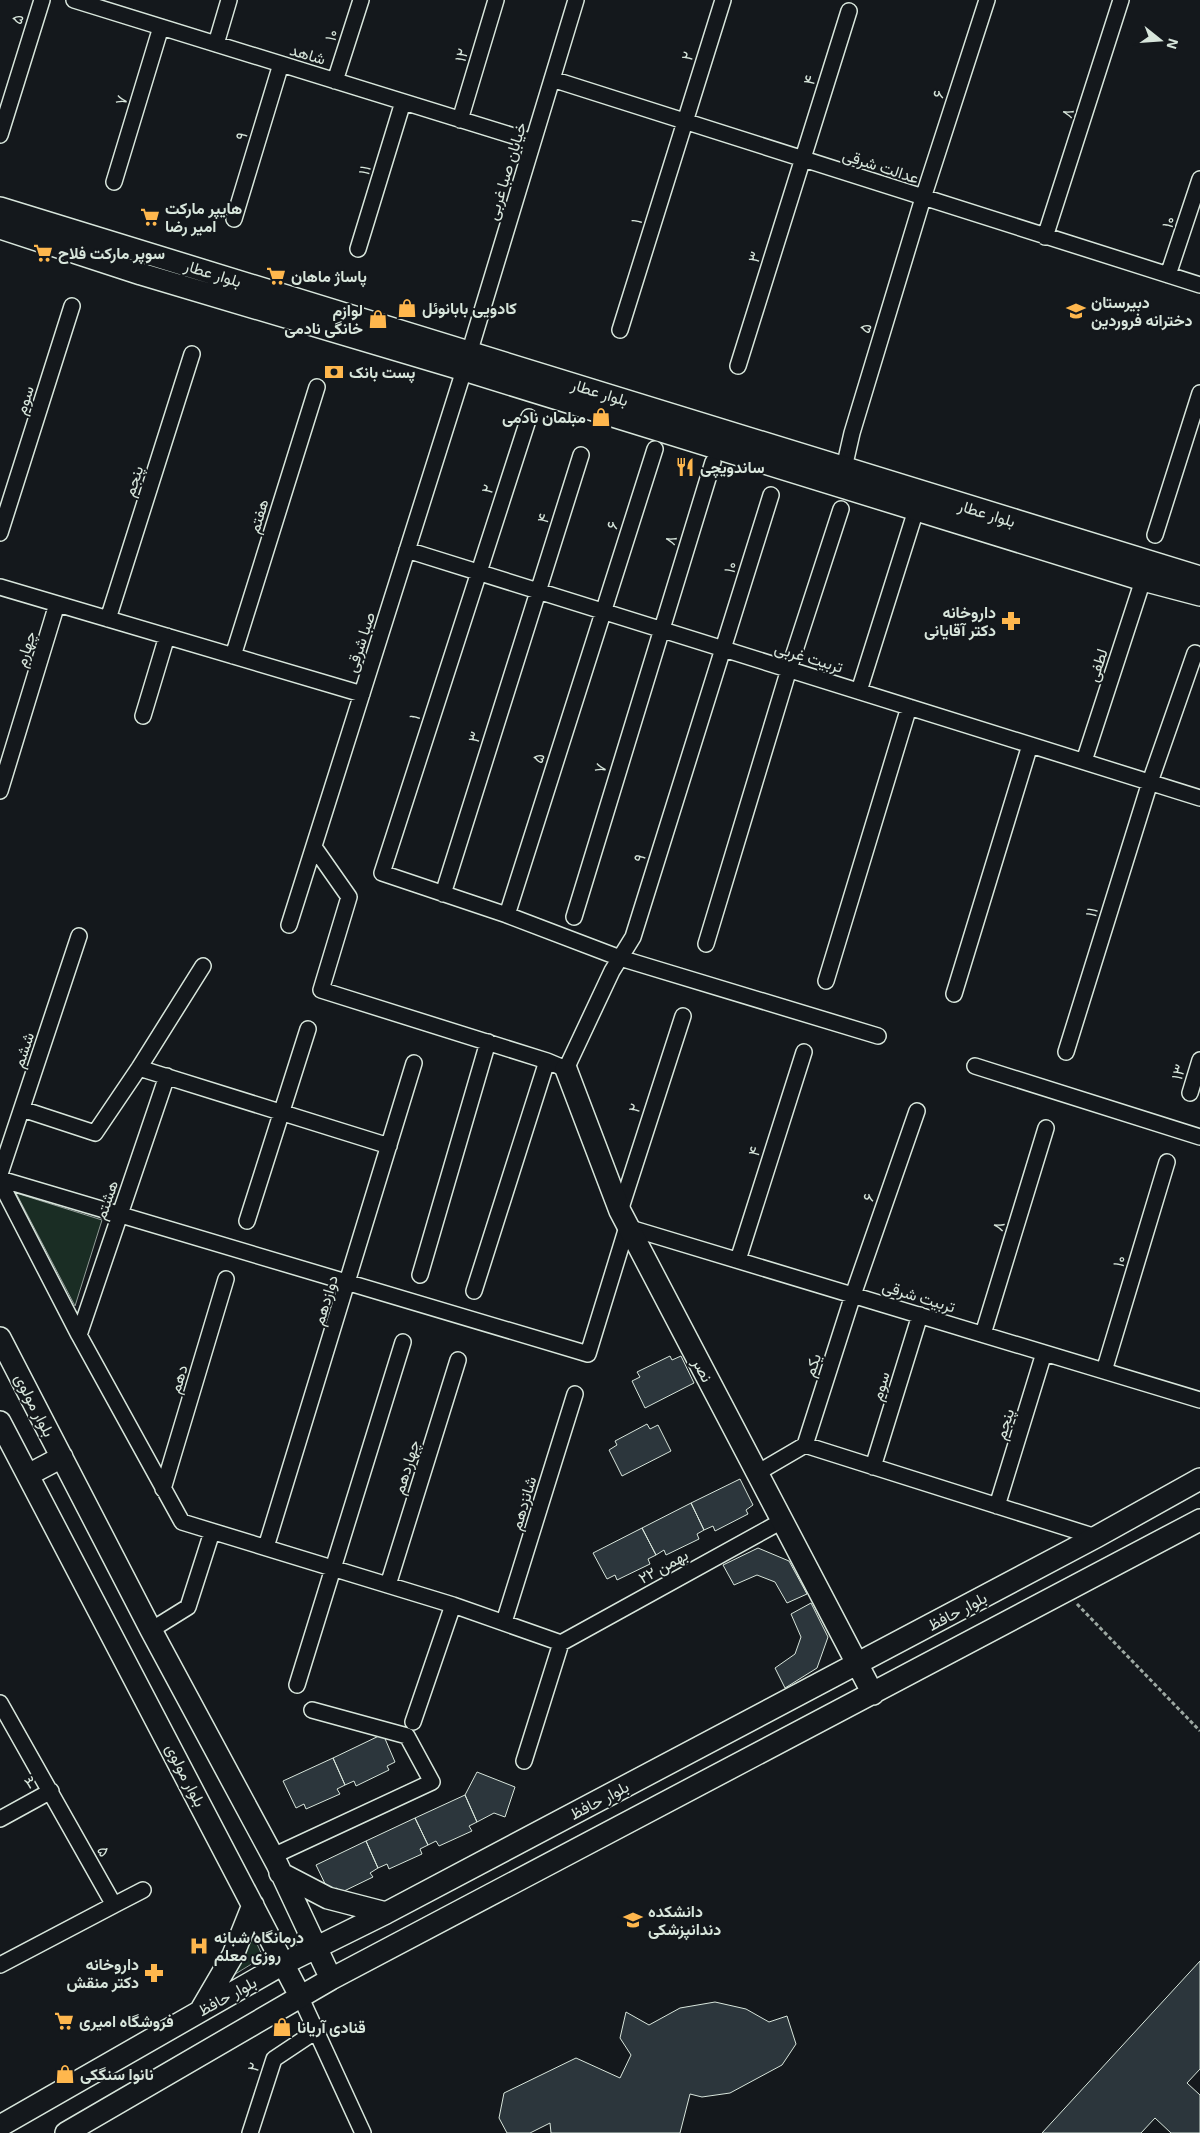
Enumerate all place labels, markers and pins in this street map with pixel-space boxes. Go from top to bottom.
place label: هایپر مارکت امیر رضا [165,198,242,237]
supermarket icon: هایپر مارکت امیر رضا [139,206,161,228]
supermarket icon: سوپر مارکت فلاح [32,242,54,264]
place label: سوپر مارکت فلاح [58,243,165,265]
supermarket icon: پاساژ ماهان [265,265,287,287]
place label: پاساژ ماهان [291,266,367,288]
place label: دبیرستان دخترانه فروردین [1091,292,1193,331]
shop icon: کادویی بابانوئل [396,297,418,319]
place label: کادویی بابانوئل [422,298,517,319]
place label: لوازم خانگی نادمی [284,300,363,338]
school or university icon: دبیرستان دخترانه فروردین [1065,300,1087,322]
shop icon: لوازم خانگی نادمی [367,308,389,330]
bank icon: پست بانک [323,361,345,383]
place label: پست بانک [349,362,415,384]
shop icon: مبلمان نادمی [590,406,612,428]
place label: مبلمان نادمی [502,407,586,427]
restaurant icon: ساندویچی [674,456,696,478]
place label: ساندویچی [700,457,765,479]
place label: داروخانه دکتر آقایانی [924,602,996,641]
pharmacy icon: داروخانه دکتر آقایانی [1000,610,1022,632]
place label: دانشکده دندانپزشکی [648,1901,721,1941]
school or university icon: دانشکده دندانپزشکی [622,1909,644,1931]
place label: درمانگاه شبانه روزی معلم [214,1927,304,1966]
hospital icon: درمانگاه شبانه روزی معلم [188,1935,210,1957]
place label: داروخانه دکتر منقش [66,1954,139,1993]
pharmacy icon: داروخانه دکتر منقش [143,1962,165,1984]
supermarket icon: فروشگاه امیری [53,2010,75,2032]
place label: فروشگاه امیری [79,2011,174,2032]
shop icon: قنادی آریانا [271,2016,293,2038]
place label: قنادی آریانا [297,2017,366,2038]
shop icon: نانوا سنگکی [54,2063,76,2085]
place label: نانوا سنگکی [80,2064,154,2085]

